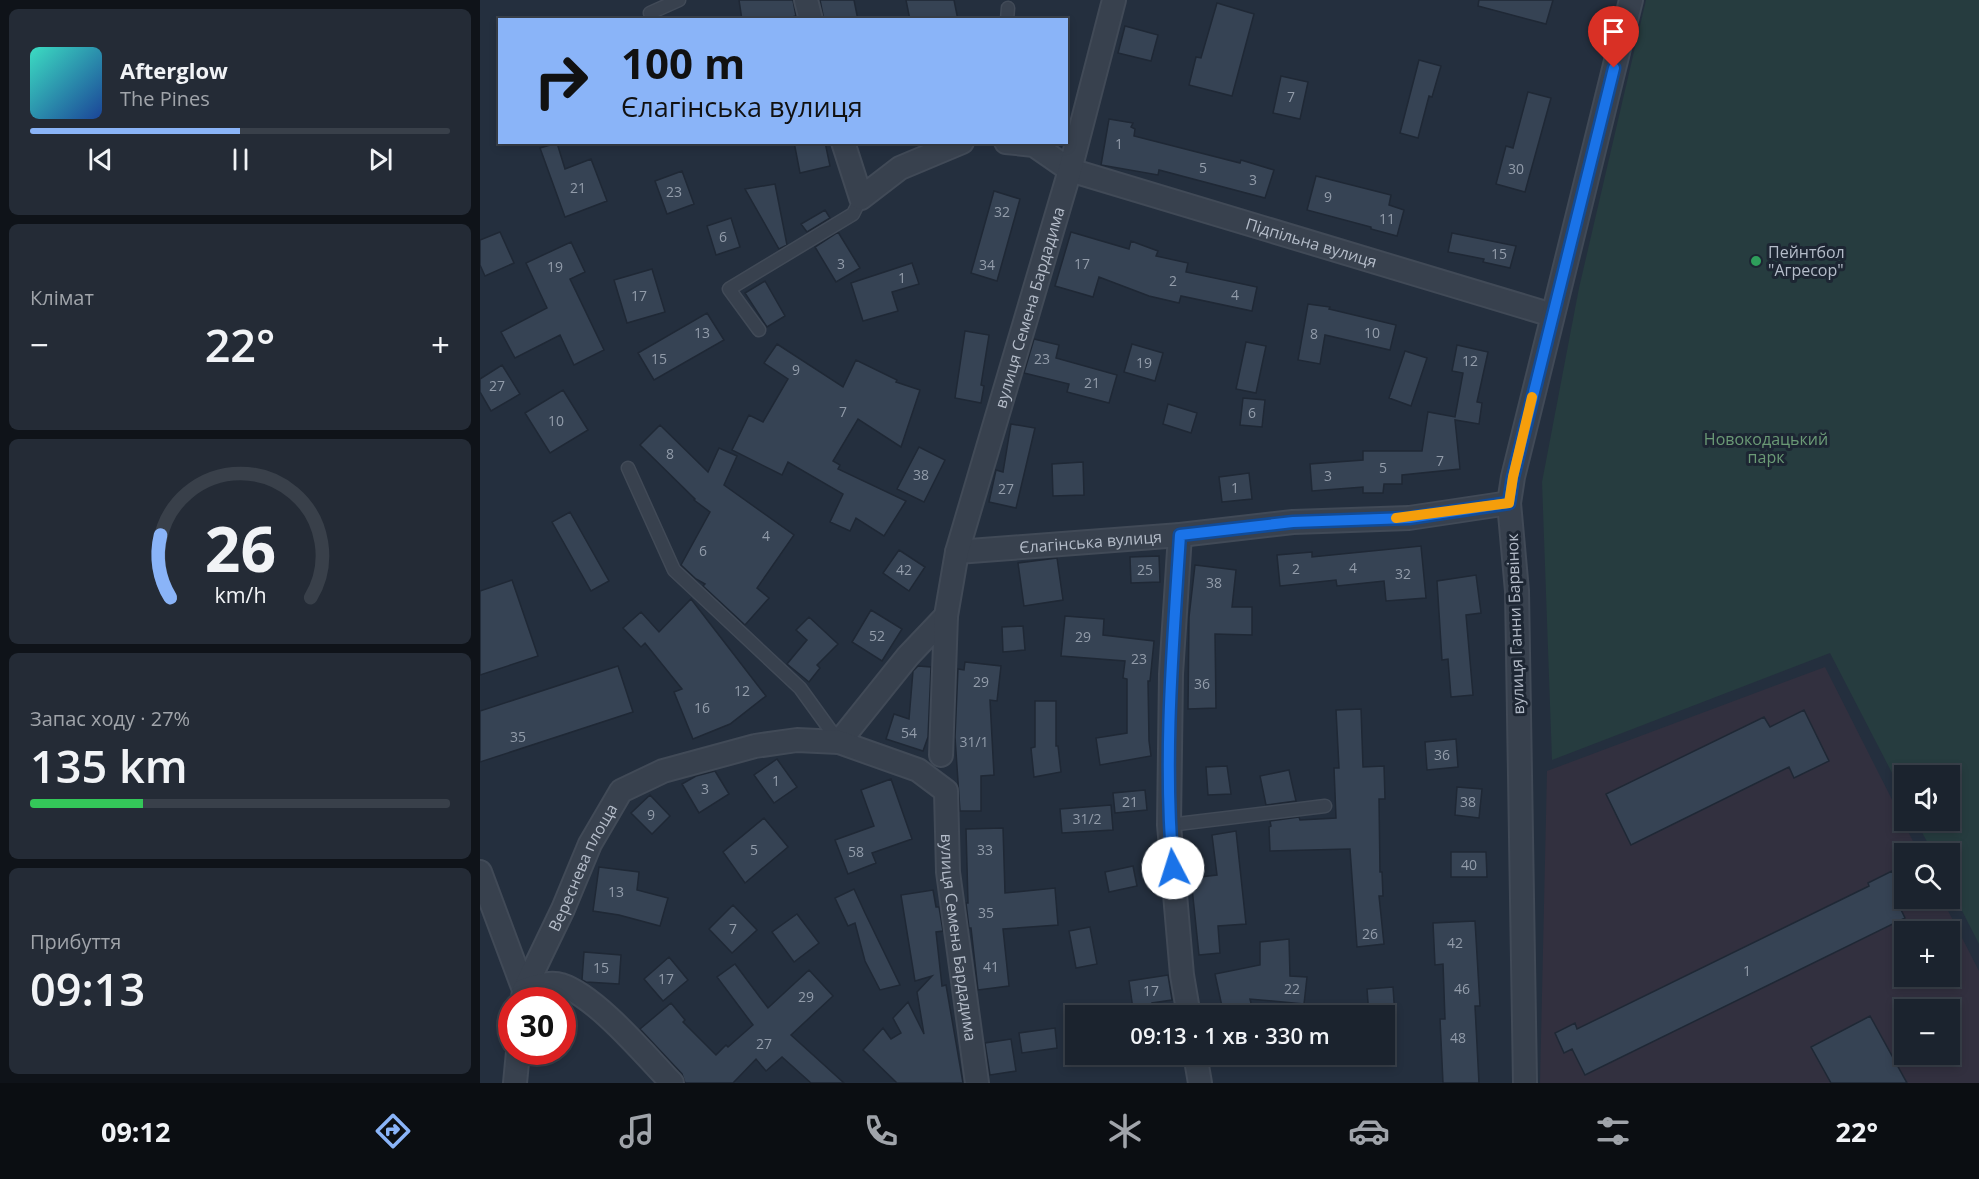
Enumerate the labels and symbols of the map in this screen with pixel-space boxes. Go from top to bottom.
pin [1588,6,1639,68]
house number: 7 [1287,87,1295,106]
house number: 1 [1115,134,1123,153]
house number: 5 [1199,158,1207,177]
house number: 30 [1508,159,1524,178]
house number: 3 [1249,170,1257,189]
house number: 21 [570,178,586,197]
house number: 23 [666,182,682,201]
house number: 9 [1324,187,1332,206]
house number: 32 [994,202,1010,221]
street label: вулиця Семена Бардадима [989,204,1070,411]
house number: 11 [1379,209,1395,228]
street label: Підпільна вулиця [1243,212,1380,273]
house number: 6 [719,227,727,246]
place label: Пейнтбол "Агресор" [1768,241,1845,281]
house number: 15 [1491,244,1507,263]
house number: 3 [837,254,845,273]
house number: 17 [1074,254,1090,273]
marker: Пейнтбол "Агресор" [1749,254,1763,268]
house number: 34 [979,255,995,274]
house number: 19 [547,257,563,276]
house number: 1 [898,268,906,287]
house number: 2 [1169,271,1177,290]
house number: 4 [1231,285,1239,304]
house number: 17 [631,286,647,305]
house number: 13 [694,323,710,342]
house number: 10 [1364,323,1380,342]
house number: 8 [1310,324,1318,343]
house number: 15 [651,349,667,368]
house number: 23 [1034,349,1050,368]
house number: 12 [1462,351,1478,370]
house number: 19 [1136,353,1152,372]
house number: 9 [792,360,800,379]
house number: 21 [1084,373,1100,392]
house number: 27 [489,376,505,395]
house number: 7 [839,402,847,421]
house number: 6 [1248,403,1256,422]
house number: 10 [548,411,564,430]
park label: Новокодацький парк [1704,428,1828,468]
house number: 8 [666,444,674,463]
house number: 7 [1436,451,1444,470]
house number: 5 [1379,458,1387,477]
house number: 38 [913,465,929,484]
house number: 3 [1324,466,1332,485]
house number: 1 [1231,478,1239,497]
house number: 27 [998,479,1014,498]
street label: Єлагінська вулиця [1018,525,1163,558]
house number: 4 [762,526,770,545]
street label: вулиця Ганни Барвінок [1501,532,1529,715]
house number: 6 [699,541,707,560]
house number: 4 [1349,558,1357,577]
house number: 2 [1292,559,1300,578]
house number: 42 [896,560,912,579]
house number: 25 [1137,560,1153,579]
house number: 32 [1395,564,1411,583]
house number: 38 [1206,573,1222,592]
house number: 52 [869,626,885,645]
house number: 29 [1075,627,1091,646]
house number: 23 [1131,649,1147,668]
house number: 29 [973,672,989,691]
house number: 36 [1194,674,1210,693]
house number: 12 [734,681,750,700]
house number: 16 [694,698,710,717]
house number: 54 [901,723,917,742]
house number: 35 [510,727,526,746]
house number: 31/1 [959,732,989,751]
house number: 36 [1434,745,1450,764]
house number: 1 [772,771,780,790]
house number: 3 [701,779,709,798]
house number: 21 [1122,792,1138,811]
house number: 38 [1460,792,1476,811]
street label: Вереснева площа [543,799,622,935]
house number: 9 [647,805,655,824]
house number: 31/2 [1072,809,1102,828]
street label: вулиця Семена Бардадима [936,833,982,1043]
position arrow [1141,836,1205,900]
house number: 5 [750,840,758,859]
house number: 33 [977,840,993,859]
house number: 58 [848,842,864,861]
house number: 40 [1461,855,1477,874]
house number: 13 [608,882,624,901]
house number: 35 [978,903,994,922]
house number: 7 [729,919,737,938]
house number: 26 [1362,924,1378,943]
house number: 42 [1447,933,1463,952]
house number: 41 [983,957,999,976]
house number: 15 [593,958,609,977]
house number: 1 [1743,961,1751,980]
house number: 17 [658,969,674,988]
house number: 22 [1284,979,1300,998]
house number: 46 [1454,979,1470,998]
house number: 17 [1143,981,1159,1000]
speed limit sign: 30 [498,987,576,1065]
house number: 29 [798,987,814,1006]
house number: 48 [1450,1028,1466,1047]
house number: 27 [756,1034,772,1053]

